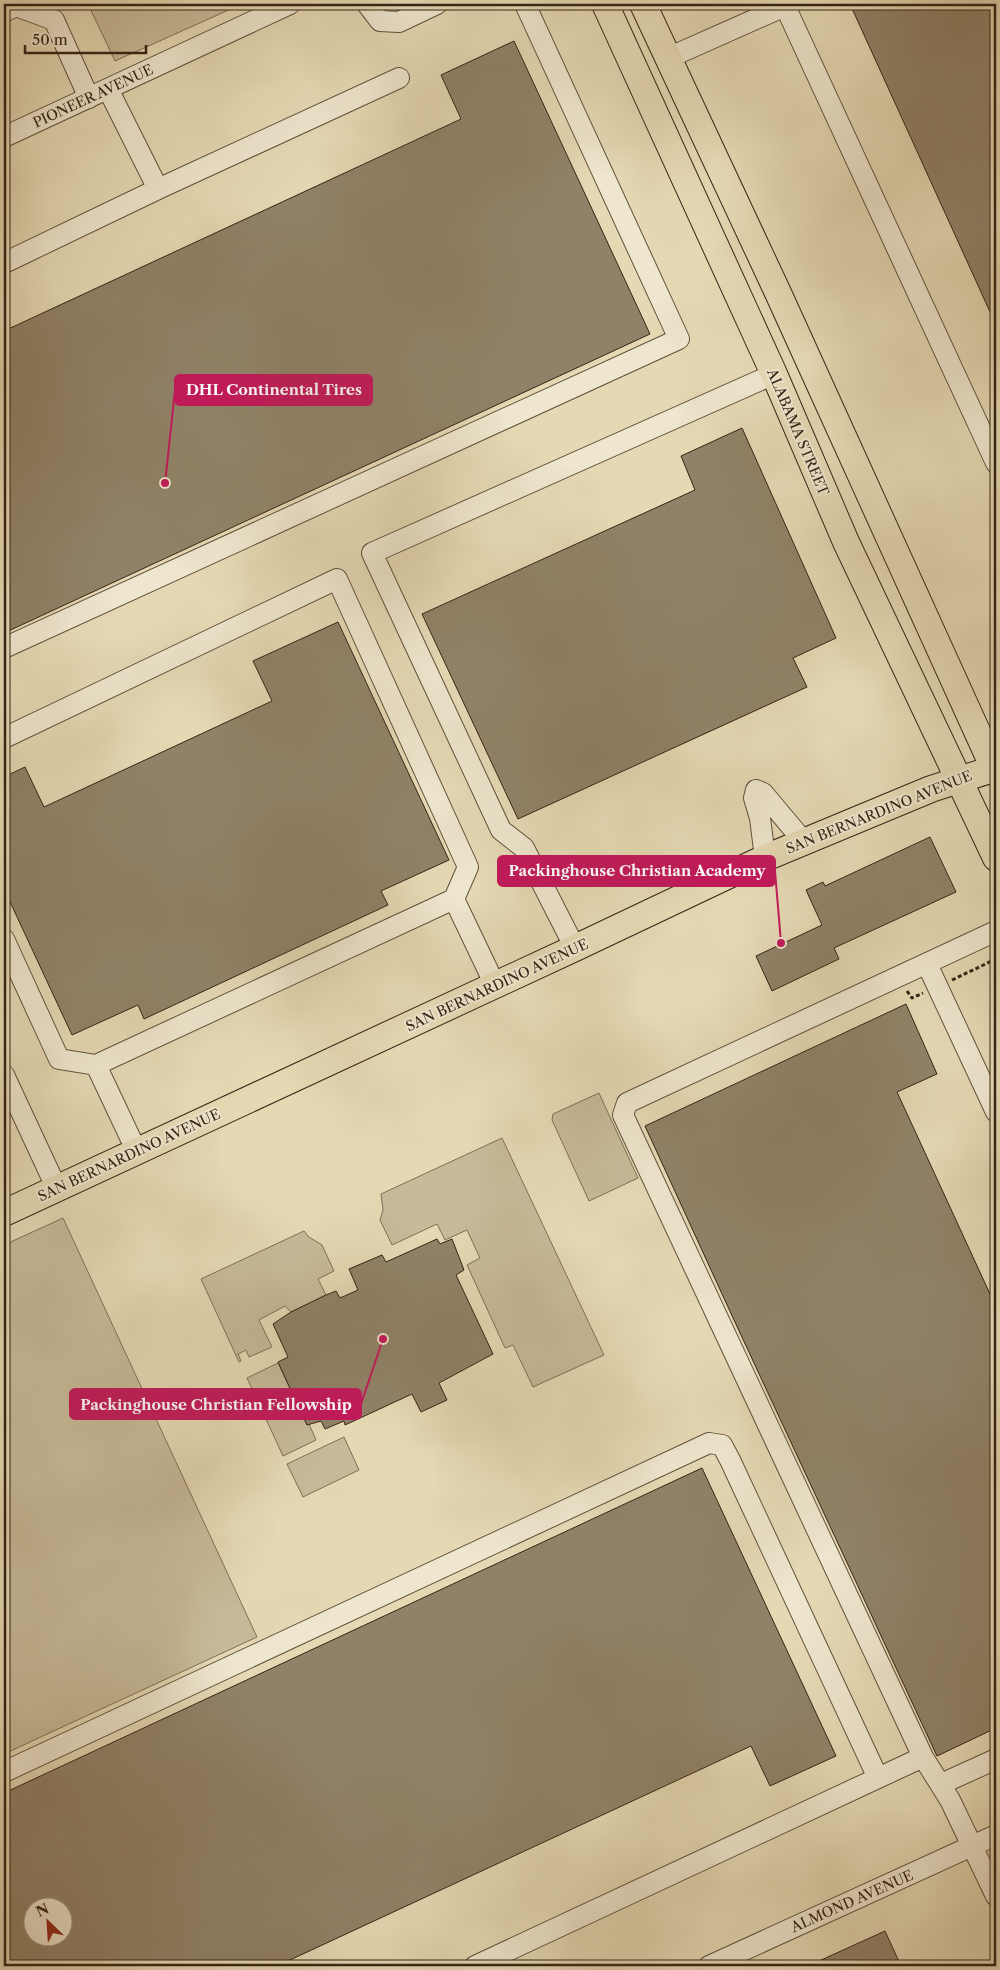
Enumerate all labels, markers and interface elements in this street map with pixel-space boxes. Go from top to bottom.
scale bar [25,22,146,54]
text: 50 m [32,30,68,49]
street label: PIONEER AVENUE [30,60,156,132]
street label: ALABAMA STREET [763,365,833,499]
callout: DHL Continental Tires [175,375,372,405]
text: DHL Continental Tires [186,380,362,399]
street label: SAN BERNARDINO AVENUE [783,766,975,858]
callout: Packinghouse Christian Academy [498,856,775,886]
text: Packinghouse Christian Academy [508,861,766,880]
street label: SAN BERNARDINO AVENUE [403,935,591,1035]
street label: SAN BERNARDINO AVENUE [35,1105,223,1205]
callout: Packinghouse Christian Fellowship [70,1389,361,1419]
text: Packinghouse Christian Fellowship [80,1395,352,1414]
street label: ALMOND AVENUE [787,1866,916,1936]
north arrow [22,1898,72,1948]
text: N [33,1899,52,1921]

